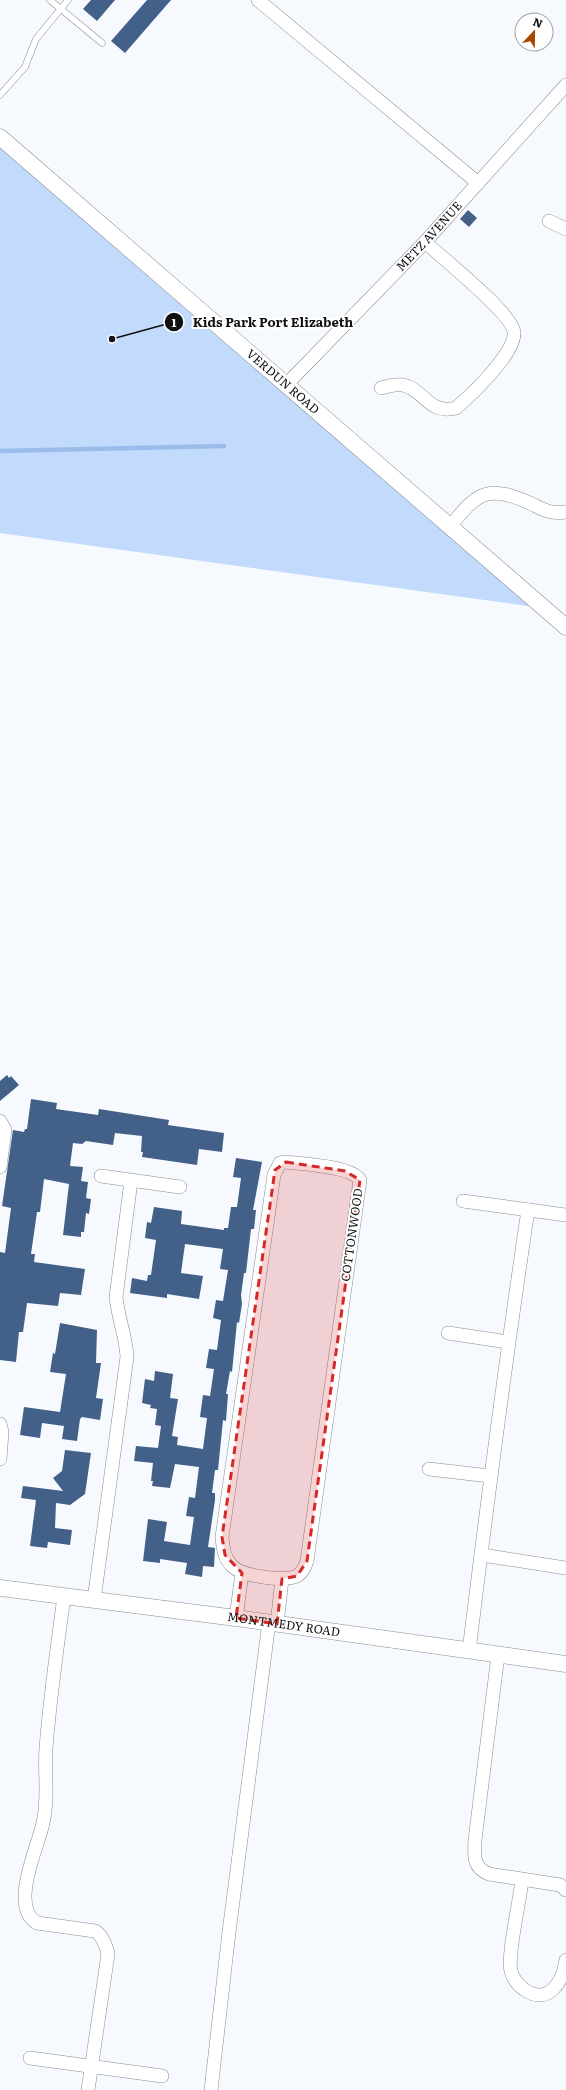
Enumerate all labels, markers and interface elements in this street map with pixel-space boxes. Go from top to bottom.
north arrow [514,12,554,52]
text: N [531,13,545,31]
street label: METZ AVENUE [391,196,466,275]
callout: Kids Park Port Elizabeth [164,310,361,335]
text: Kids Park Port Elizabeth [193,312,353,331]
text: 1 [172,313,177,331]
street label: VERDUN ROAD [243,344,324,418]
street label: COTTONWOOD [336,1187,366,1283]
street label: MONTMEDY ROAD [226,1607,341,1640]

